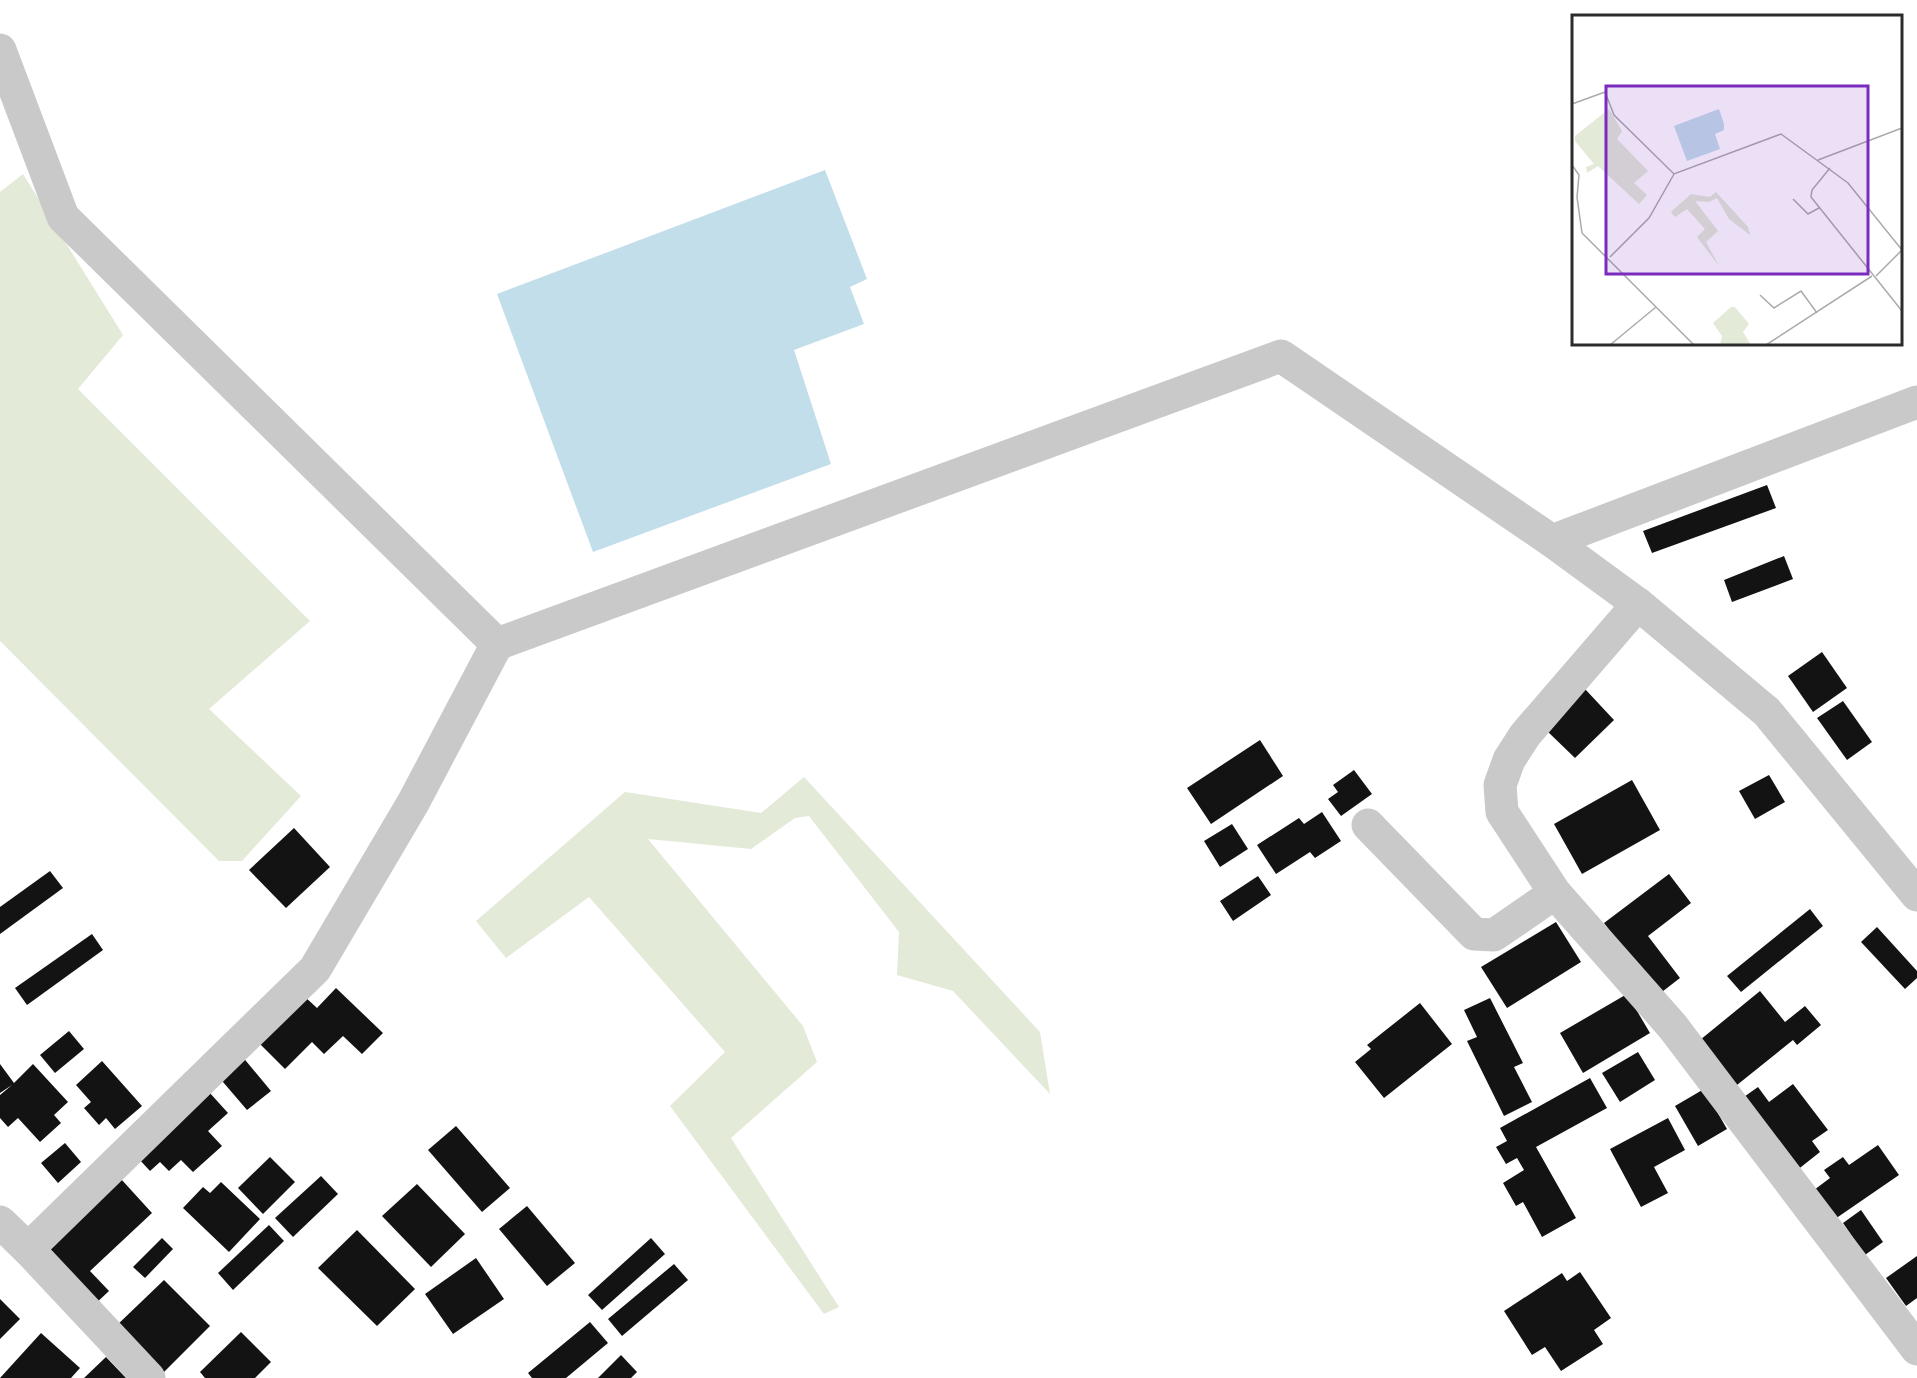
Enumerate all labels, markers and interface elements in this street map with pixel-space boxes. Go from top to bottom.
inset map [1572,15,1902,345]

